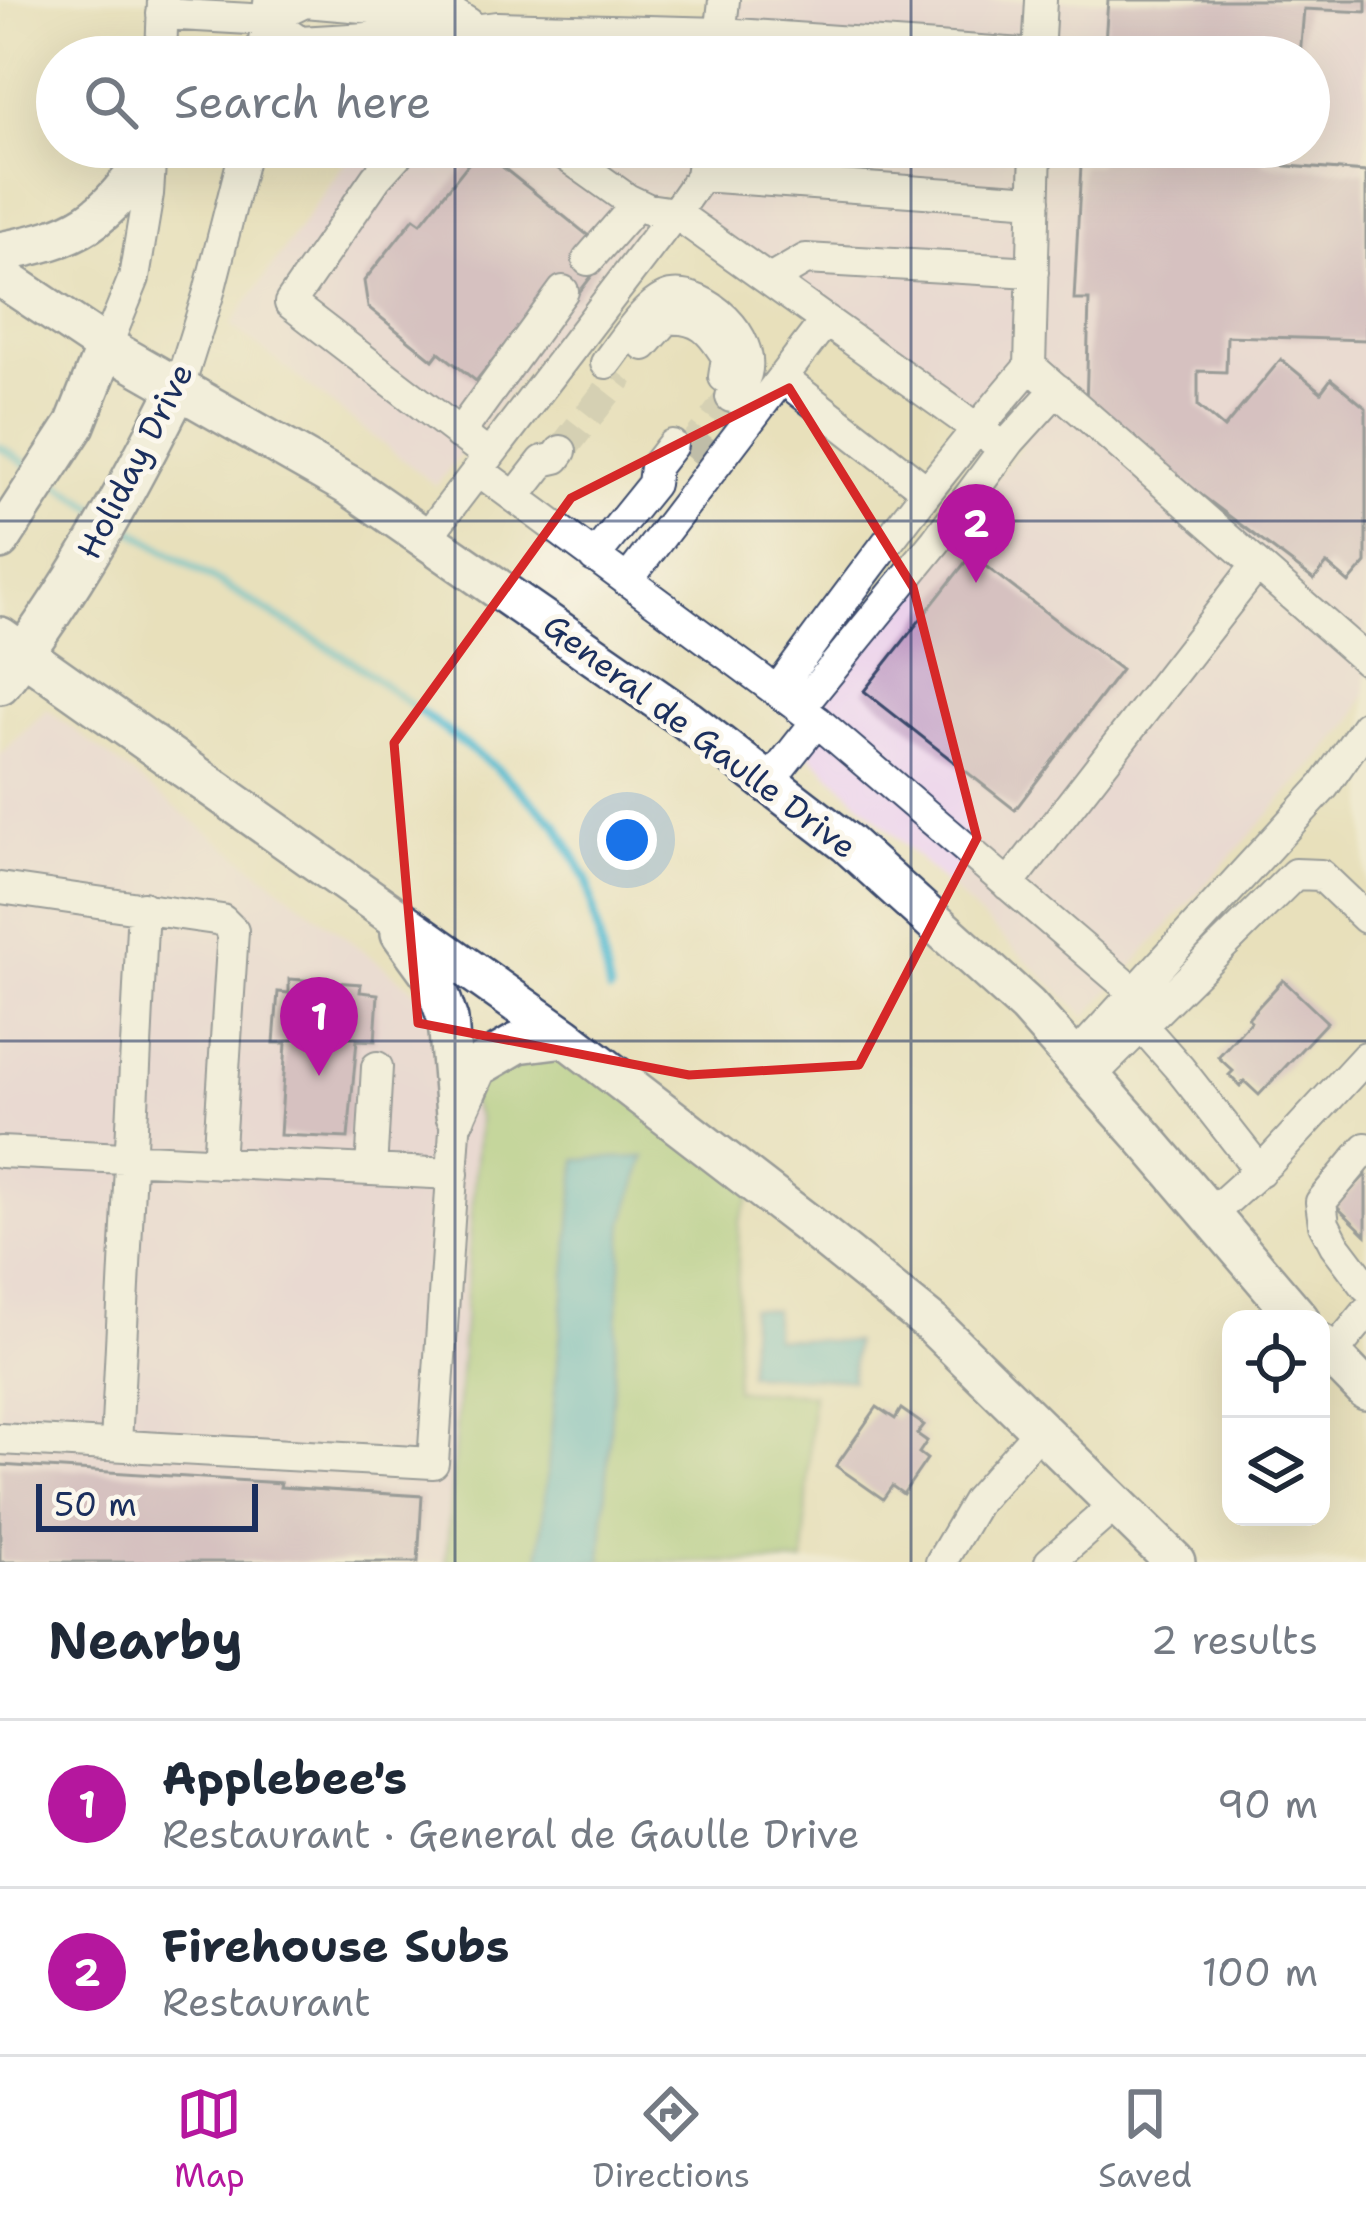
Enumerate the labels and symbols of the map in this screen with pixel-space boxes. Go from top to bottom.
street label: Holiday Drive [66,355,204,567]
pin: 2 [937,484,1015,583]
street label: General de Gaulle Drive [534,603,866,869]
your location [597,810,657,870]
pin: 1 [280,977,358,1076]
scale bar [36,1478,258,1531]

